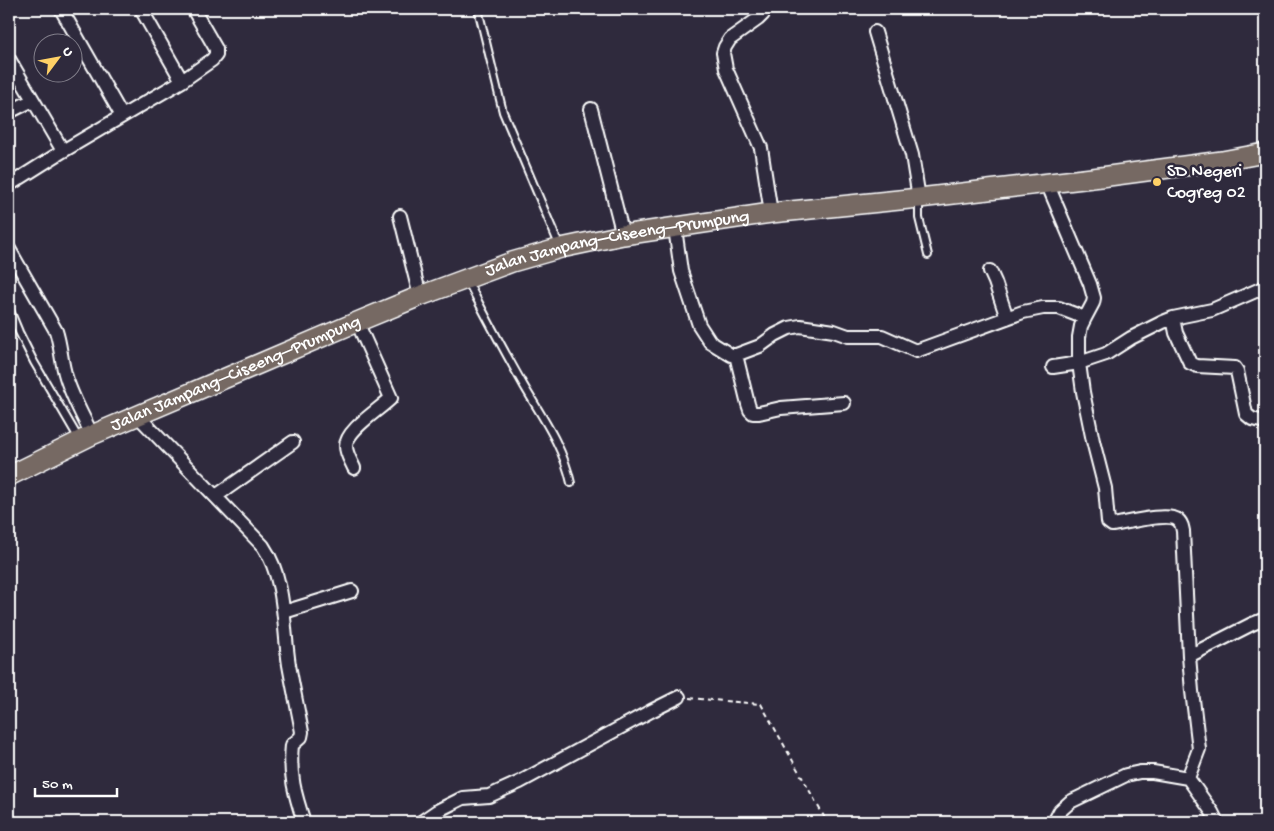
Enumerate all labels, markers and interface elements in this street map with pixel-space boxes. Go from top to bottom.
north arrow [32,32,82,82]
text: U [58,44,76,60]
place label: SD Negeri Cogreg 02 [1167,162,1246,204]
marker: SD Negeri Cogreg 02 [1151,176,1163,188]
street label: Jalan Jampang–Ciseeng–Prumpung [482,206,751,281]
street label: Jalan Jampang–Ciseeng–Prumpung [108,311,364,436]
scale bar [35,766,118,798]
text: 50 m [42,776,73,794]

